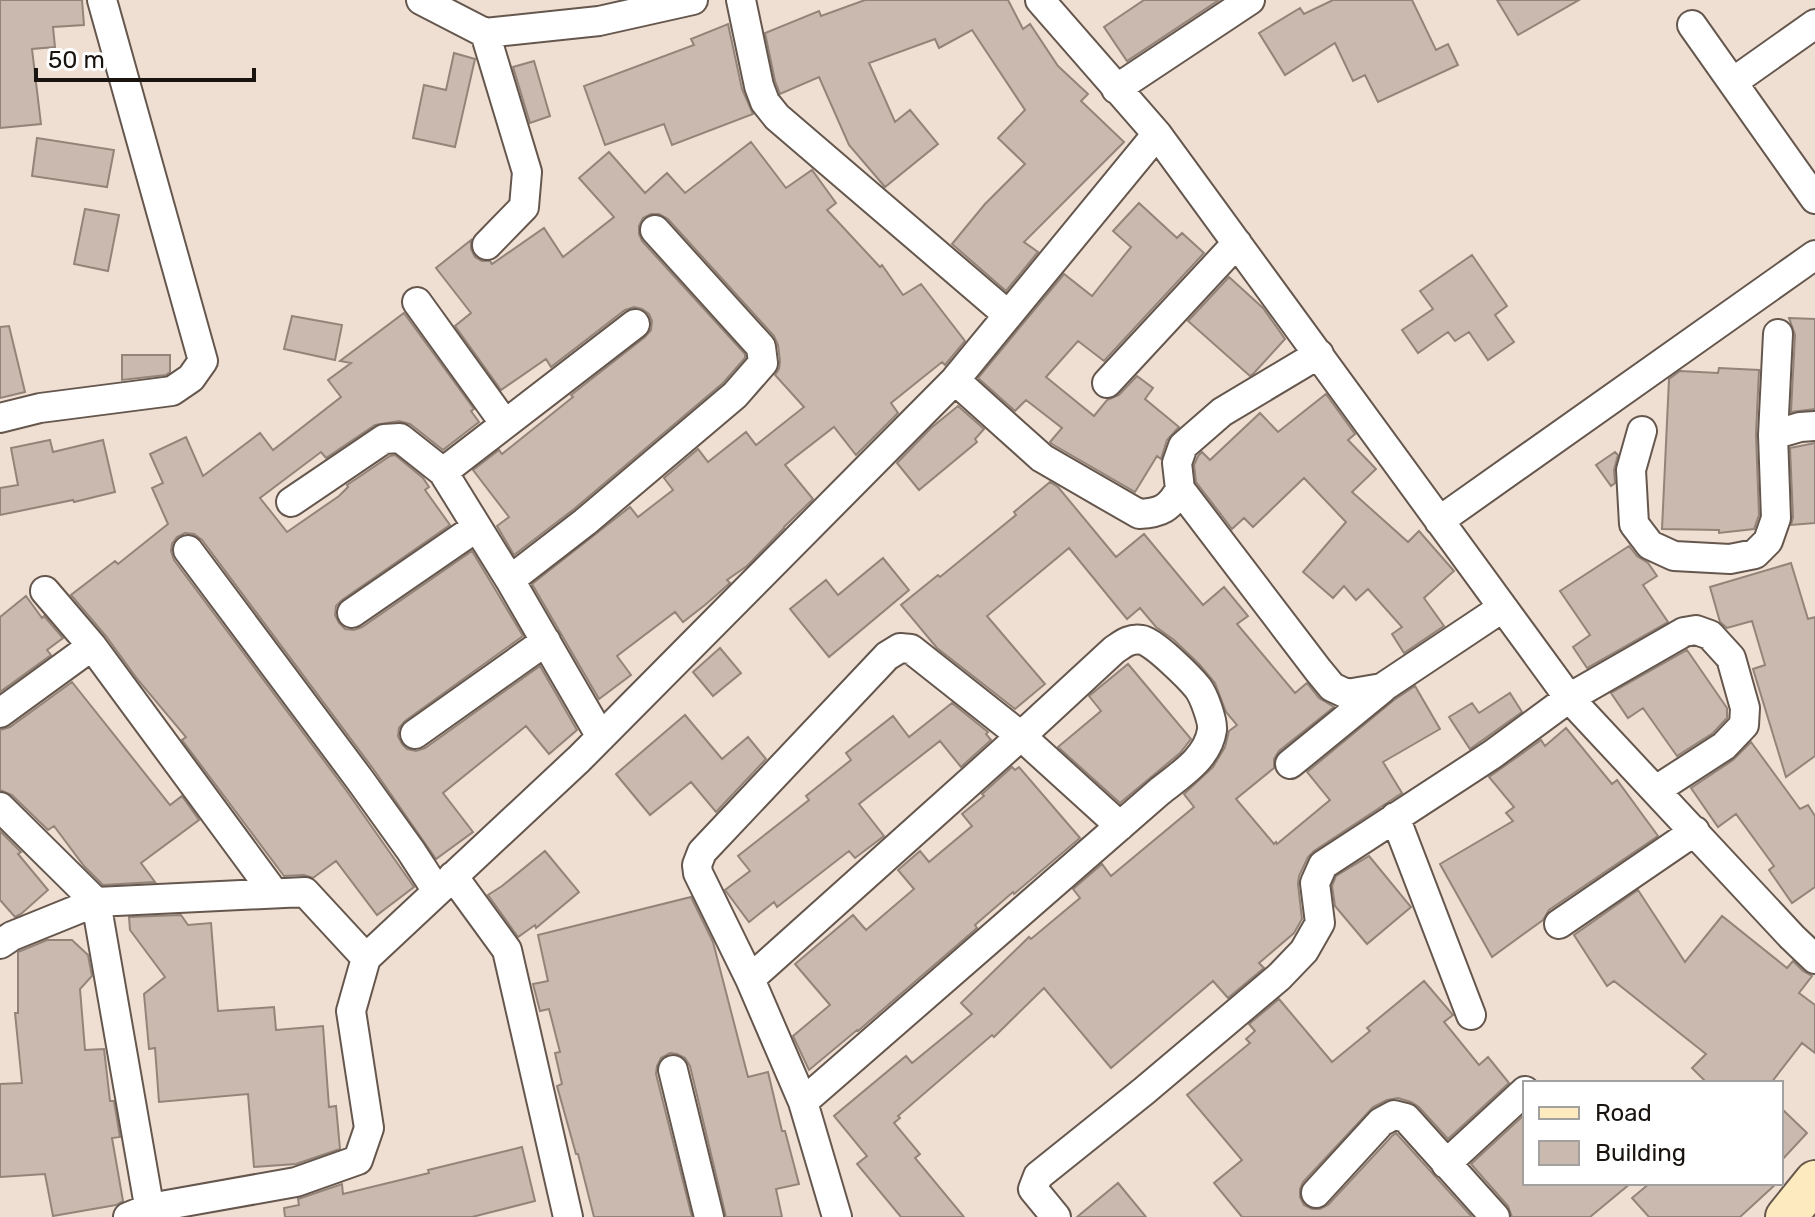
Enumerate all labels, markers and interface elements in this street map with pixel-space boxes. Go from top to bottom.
scale bar [36,32,254,82]
text: 50 m [48,46,105,74]
legend [1523,1081,1783,1185]
text: Road [1595,1099,1652,1127]
text: Building [1595,1139,1686,1167]

